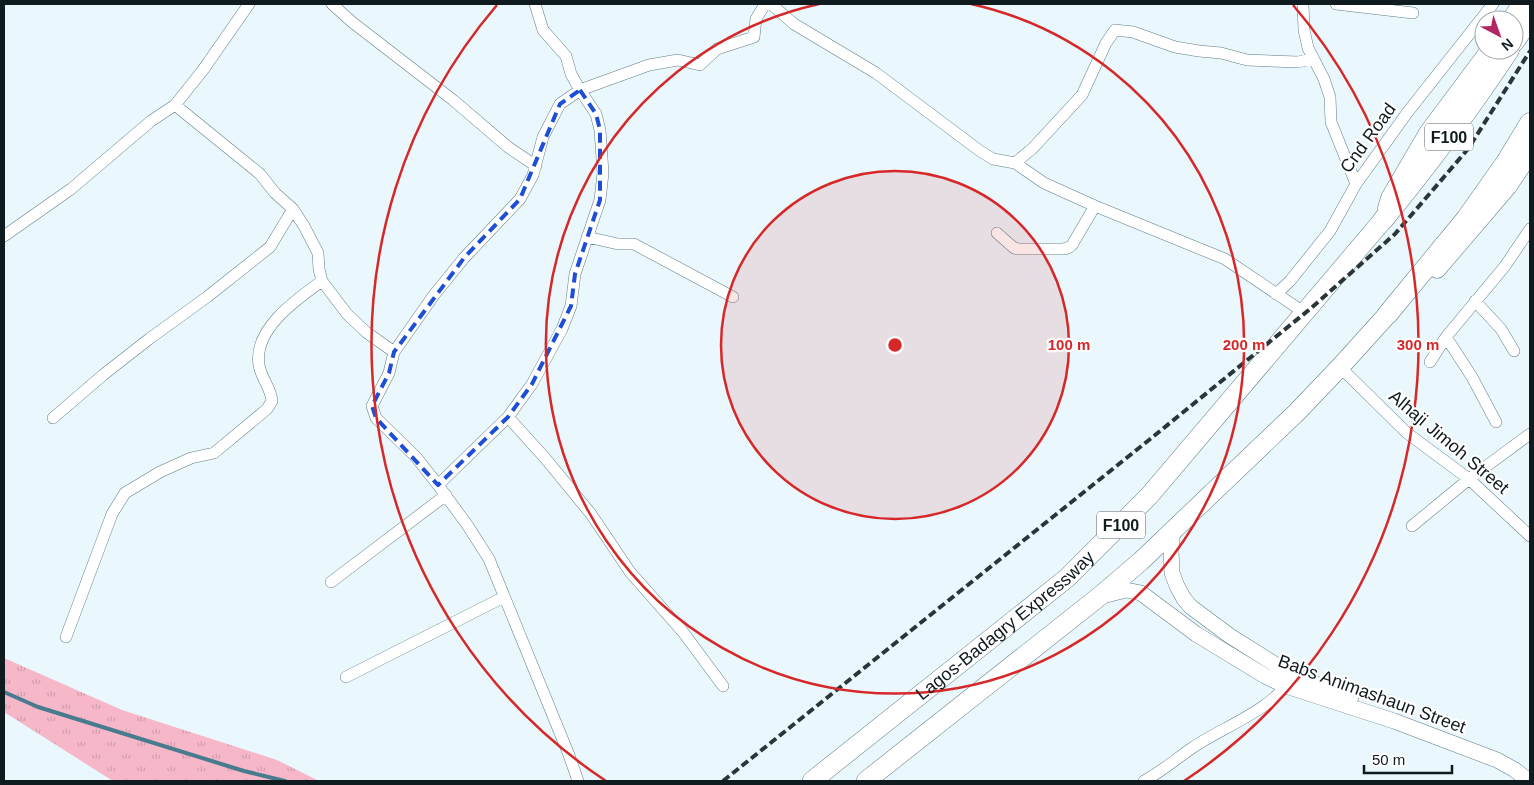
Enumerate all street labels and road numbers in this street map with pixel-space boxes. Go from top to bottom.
street label: Cnd Road [1336,99,1400,177]
road number: F100 [1425,124,1473,150]
street label: Alhaji Jimoh Street [1385,386,1513,498]
road number: F100 [1097,512,1145,538]
street label: Lagos-Badagry Expressway [912,547,1098,704]
street label: Babs Animashaun Street [1275,651,1469,737]

